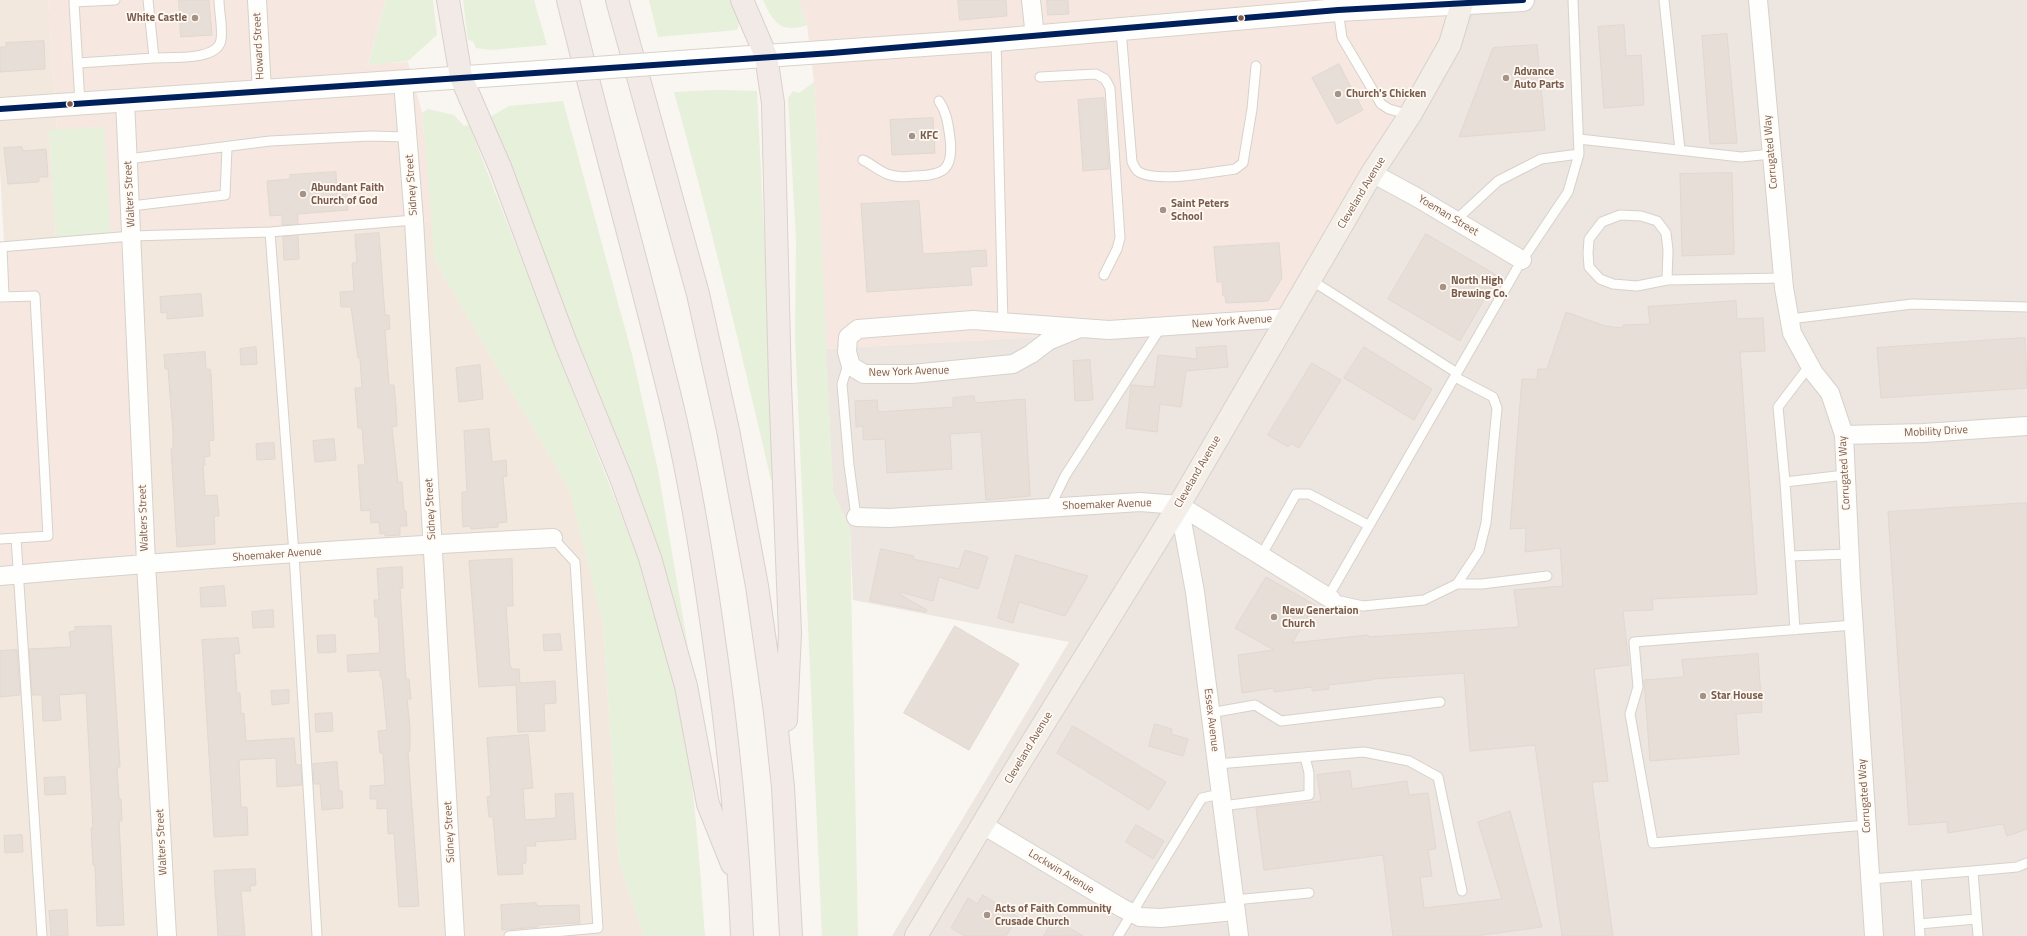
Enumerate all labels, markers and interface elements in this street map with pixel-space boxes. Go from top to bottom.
place label: White Castle [126,11,187,25]
street label: Howard Street [251,12,267,80]
marker: White Castle [190,13,200,23]
unlabelled marker [1236,13,1246,23]
place label: Advance Auto Parts [1514,65,1564,91]
marker: Advance Auto Parts [1501,73,1511,83]
place label: Church's Chicken [1346,87,1426,101]
marker: Church's Chicken [1333,89,1343,99]
unlabelled marker [65,99,75,109]
street label: Corrugated Way [1761,114,1781,190]
place label: KFC [920,129,938,143]
marker: KFC [907,131,917,141]
street label: Sidney Street [403,154,421,216]
street label: Cleveland Avenue [1335,155,1389,231]
street label: Walters Street [122,160,138,228]
place label: Abundant Faith Church of God [311,181,384,207]
marker: Abundant Faith Church of God [298,189,308,199]
street label: Yoeman Street [1415,193,1481,239]
place label: Saint Peters School [1171,197,1229,223]
marker: Saint Peters School [1158,205,1168,215]
place label: North High Brewing Co. [1451,274,1508,300]
marker: North High Brewing Co. [1438,282,1448,292]
street label: New York Avenue [1191,313,1273,331]
street label: New York Avenue [869,364,949,380]
street label: Mobility Drive [1904,424,1968,440]
street label: Cleveland Avenue [1172,433,1224,511]
street label: Corrugated Way [1836,436,1854,510]
street label: Sidney Street [423,478,439,540]
street label: Walters Street [136,484,152,552]
street label: Shoemaker Avenue [1062,497,1152,513]
street label: Shoemaker Avenue [232,545,322,565]
place label: New Genertaion Church [1282,604,1359,630]
marker: New Genertaion Church [1269,612,1279,622]
street label: Essex Avenue [1201,688,1221,752]
place label: Star House [1711,689,1763,703]
marker: Star House [1698,691,1708,701]
street label: Cleveland Avenue [1002,710,1056,786]
street label: Corrugated Way [1856,758,1874,834]
street label: Sidney Street [442,801,458,863]
street label: Walters Street [154,808,170,876]
street label: Lockwin Avenue [1026,847,1096,897]
place label: Acts of Faith Community Crusade Church [995,902,1112,928]
marker: Acts of Faith Community Crusade Church [982,910,992,920]

